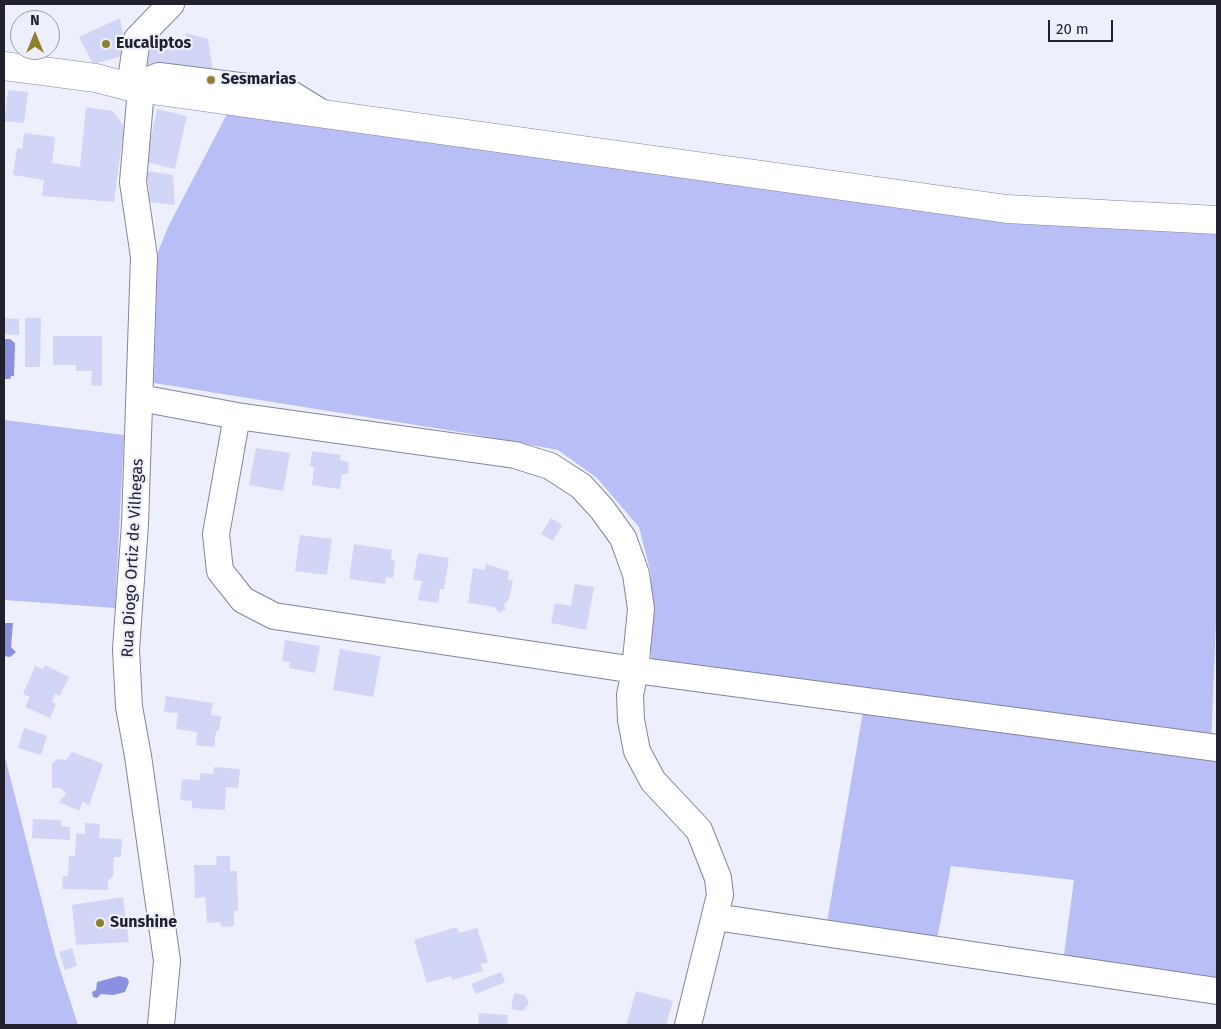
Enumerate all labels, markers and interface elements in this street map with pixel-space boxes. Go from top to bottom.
north arrow [10,10,60,60]
scale bar [1051,10,1116,42]
text: N [30,12,40,29]
text: 20 m [1056,20,1089,38]
place label: Eucaliptos [116,34,191,54]
marker: Eucaliptos [100,38,112,50]
place label: Sesmarias [221,70,296,90]
marker: Sesmarias [205,74,217,86]
street label: Rua Diogo Ortiz de Vilhegas [118,458,148,658]
place label: Sunshine [110,913,177,933]
marker: Sunshine [94,917,106,929]

